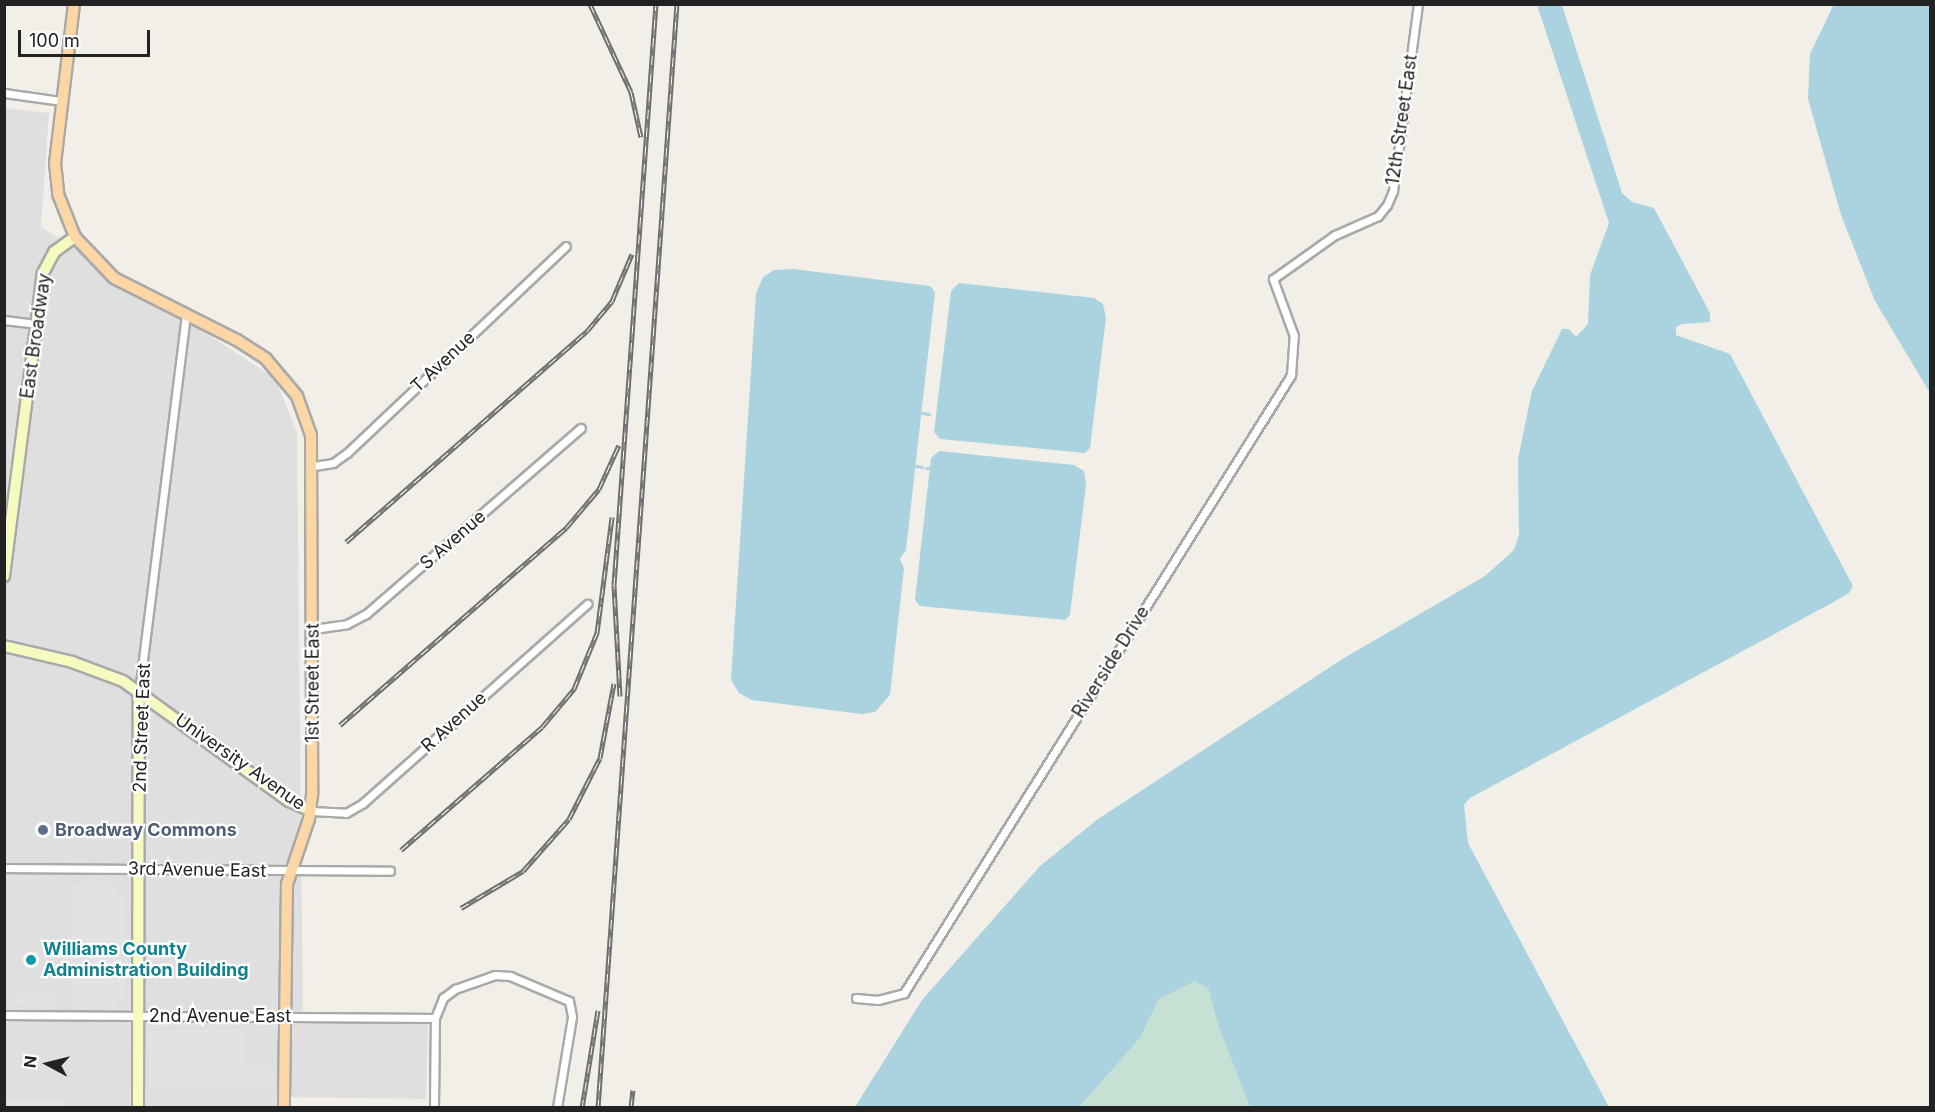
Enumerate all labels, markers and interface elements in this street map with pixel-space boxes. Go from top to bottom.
scale bar [21,18,153,56]
text: 100 m [29,30,80,51]
street label: 12th Street East [1382,53,1422,187]
street label: East Broadway [17,272,55,400]
street label: T Avenue [406,327,480,397]
street label: S Avenue [416,506,490,574]
street label: Riverside Drive [1068,602,1154,722]
street label: 1st Street East [302,623,324,743]
street label: 2nd Street East [129,663,155,793]
street label: R Avenue [417,687,491,757]
street label: University Avenue [171,709,309,815]
place label: Broadway Commons [55,819,237,841]
marker: Broadway Commons [36,823,50,837]
street label: 3rd Avenue East [128,858,266,882]
place label: Williams County Administration Building [43,939,249,982]
marker: Williams County Administration Building [24,953,38,967]
street label: 2nd Avenue East [149,1005,291,1027]
north arrow [18,1034,78,1094]
text: N [19,1055,41,1069]

